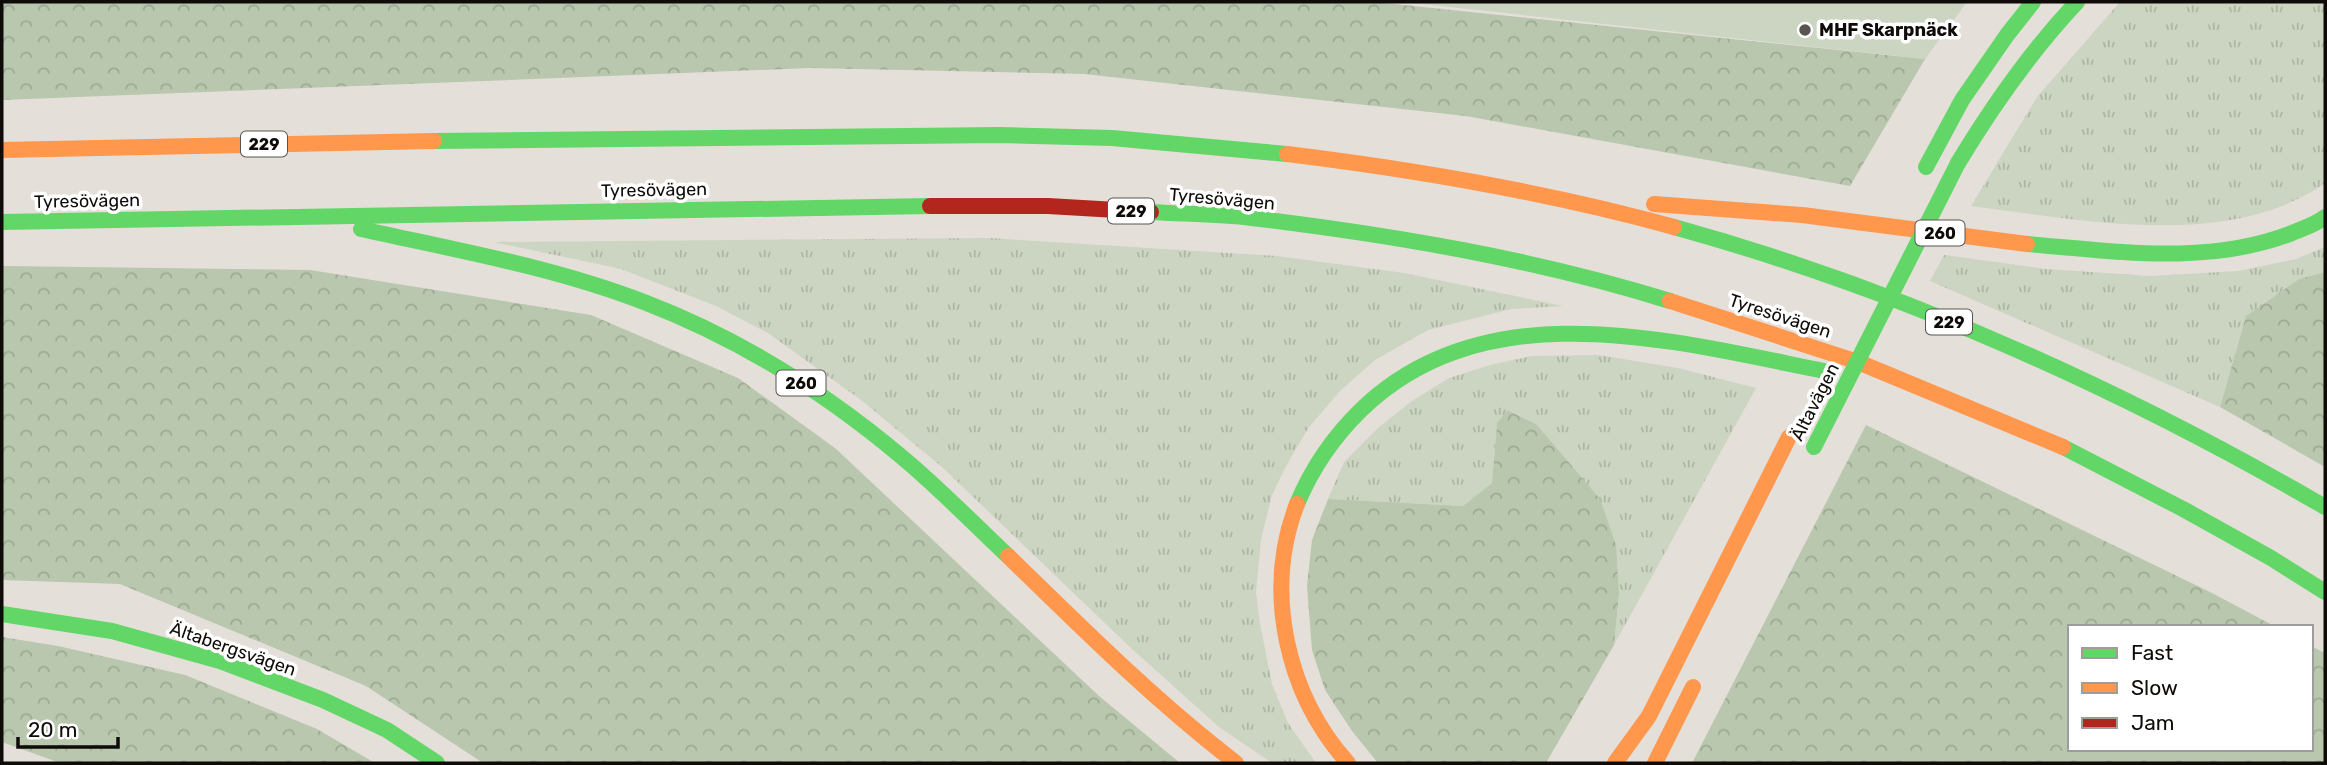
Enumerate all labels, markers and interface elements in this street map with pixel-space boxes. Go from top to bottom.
place label: MHF Skarpnäck [1819,19,1958,41]
marker: MHF Skarpnäck [1797,22,1813,38]
road number: 229 [241,132,287,156]
street label: Tyresövägen [601,178,707,202]
street label: Tyresövägen [1168,183,1276,215]
street label: Tyresövägen [34,189,140,213]
road number: 229 [1108,198,1154,224]
road number: 260 [1916,220,1965,246]
street label: Tyresövägen [1726,289,1834,343]
road number: 229 [1926,310,1972,334]
street label: Ältavägen [1786,359,1844,445]
road number: 260 [776,370,826,396]
street label: Ältabergsvägen [167,617,299,681]
legend [2068,625,2313,751]
text: Fast [2131,640,2173,665]
text: Slow [2131,675,2178,700]
scale bar [18,706,117,750]
text: Jam [2131,710,2175,735]
text: 20 m [28,717,77,742]

